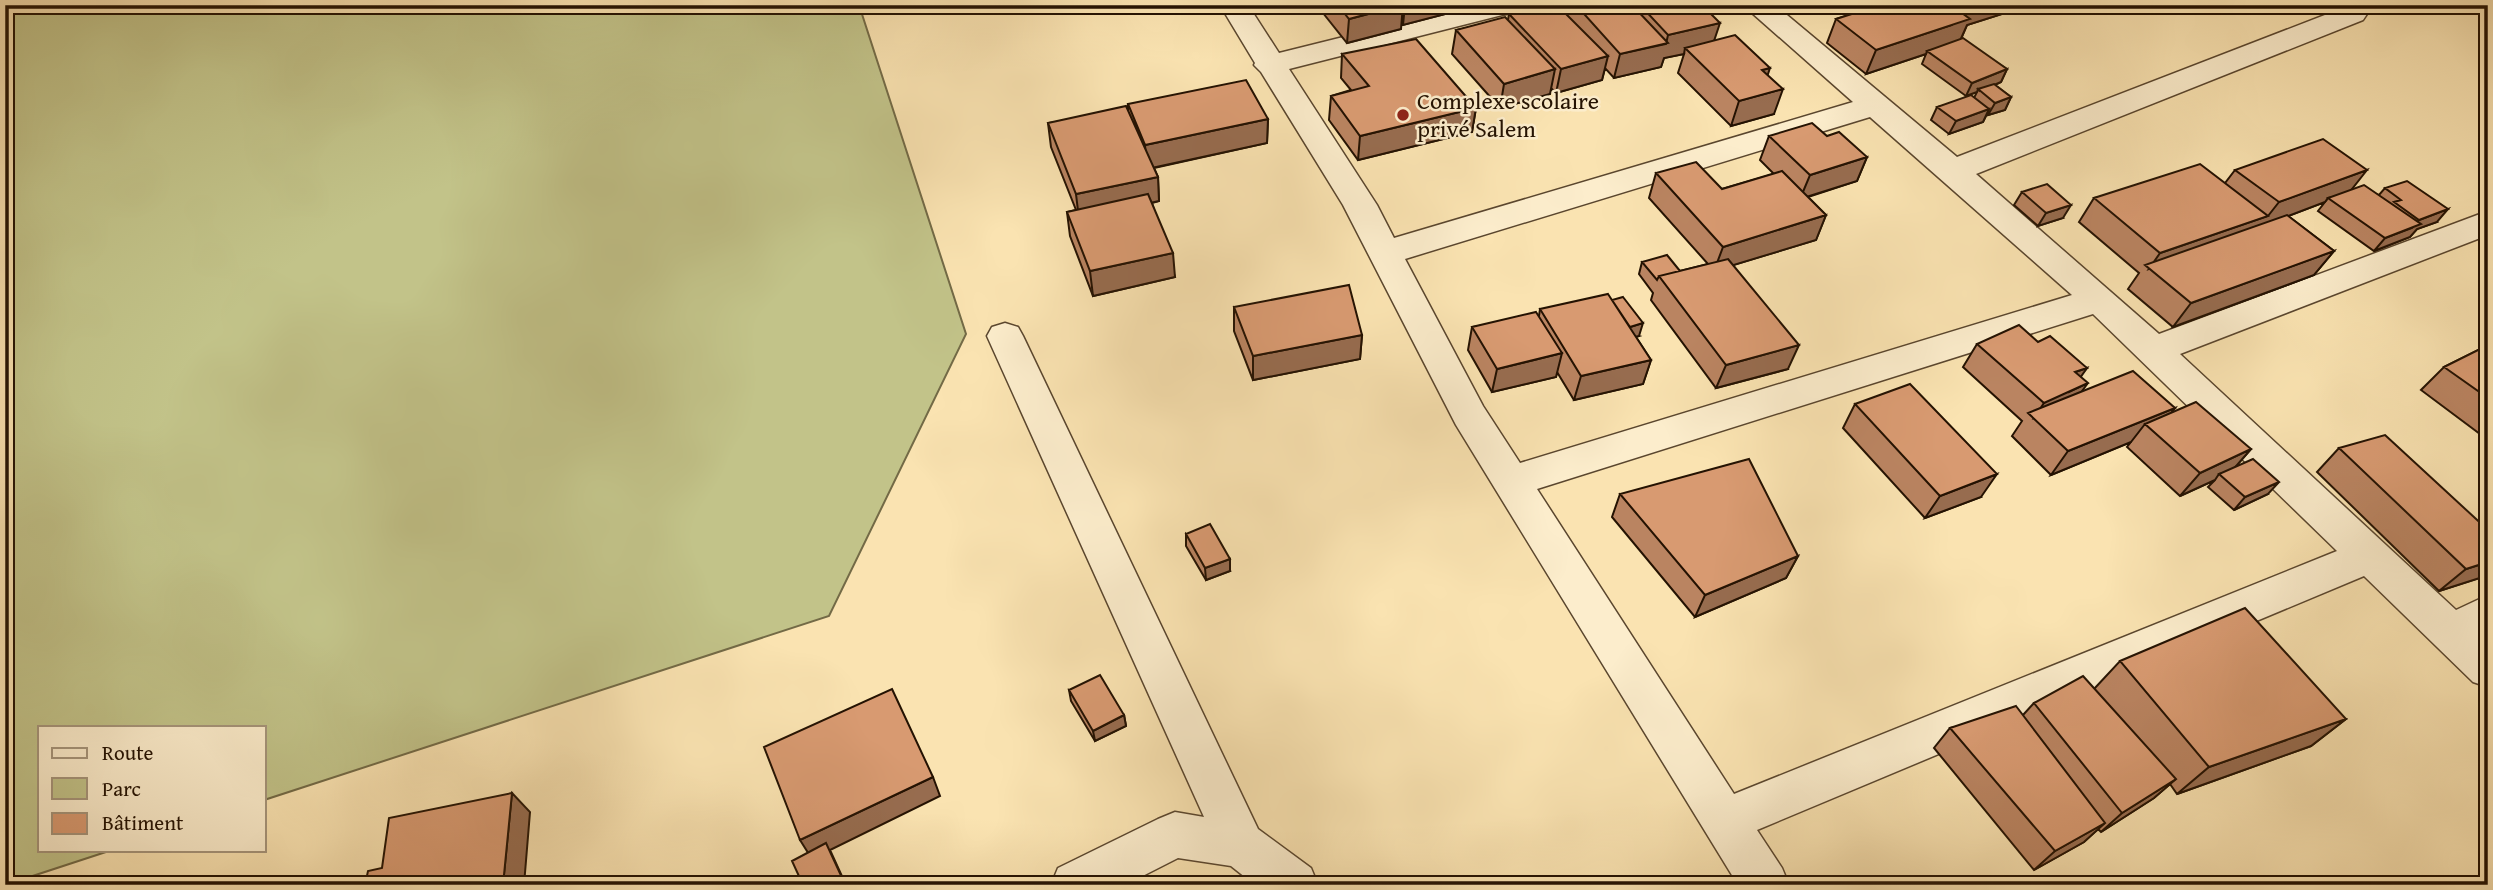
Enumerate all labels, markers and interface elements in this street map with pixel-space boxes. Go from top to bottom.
place label: Complexe scolaire privé Salem [1417,83,1599,146]
marker: Complexe scolaire privé Salem [1395,107,1411,123]
legend [38,726,266,852]
text: Route [102,737,154,768]
text: Parc [102,773,141,804]
text: Bâtiment [102,807,184,838]

